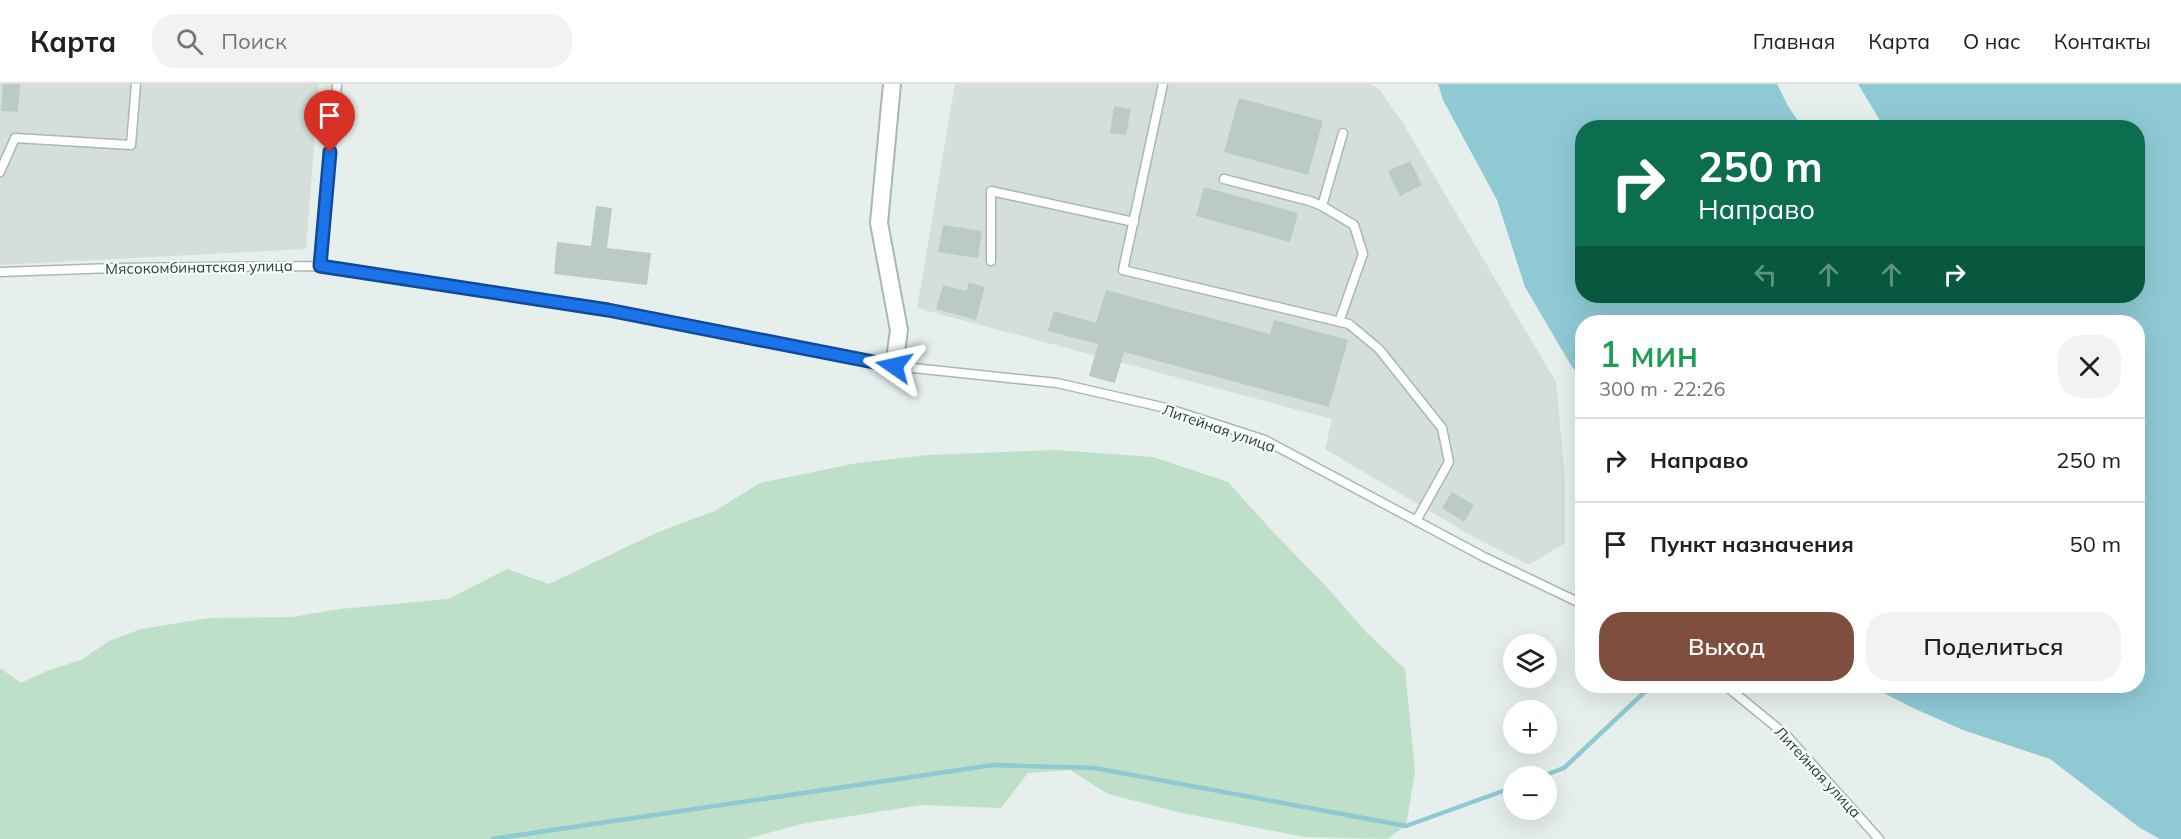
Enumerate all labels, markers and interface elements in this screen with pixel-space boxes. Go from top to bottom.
search box [152,14,572,68]
text: Карта [30,24,116,59]
icon: search [173,25,206,58]
text: Поиск [221,27,287,55]
text: Главная [1753,28,1835,54]
text: Карта [1868,28,1930,54]
text: О нас [1963,28,2021,54]
text: Контакты [2054,28,2151,54]
pin [304,90,355,152]
icon: arrive [313,99,346,132]
text: 250 m [1698,140,1823,193]
icon: right [1599,144,1677,222]
text: Направо [1698,192,1815,226]
street label: Мясокомбинатская улица [105,256,293,278]
icon: left [1749,258,1782,291]
icon: ahead [1812,258,1845,291]
icon: ahead [1875,258,1908,291]
icon: right [1938,258,1971,291]
text: 1 мин [1599,331,1698,376]
position arrow [862,334,926,398]
button: close [2058,335,2121,398]
text: 300 m · 22:26 [1599,376,1725,401]
street label: Литейная улица [1160,400,1278,456]
icon: right [1599,444,1632,477]
text: Направо [1650,446,1748,474]
text: 250 m [2056,446,2121,474]
icon: arrive [1599,528,1632,561]
text: Пункт назначения [1650,530,1854,558]
text: 50 m [2070,530,2121,558]
button: Выход [1599,612,1854,681]
button: Поделиться [1866,612,2121,681]
map controls [1503,634,1557,820]
button: layers [1503,634,1557,688]
button: + [1503,700,1557,754]
street label: Литейная улица [1771,722,1865,822]
button: − [1503,766,1557,820]

